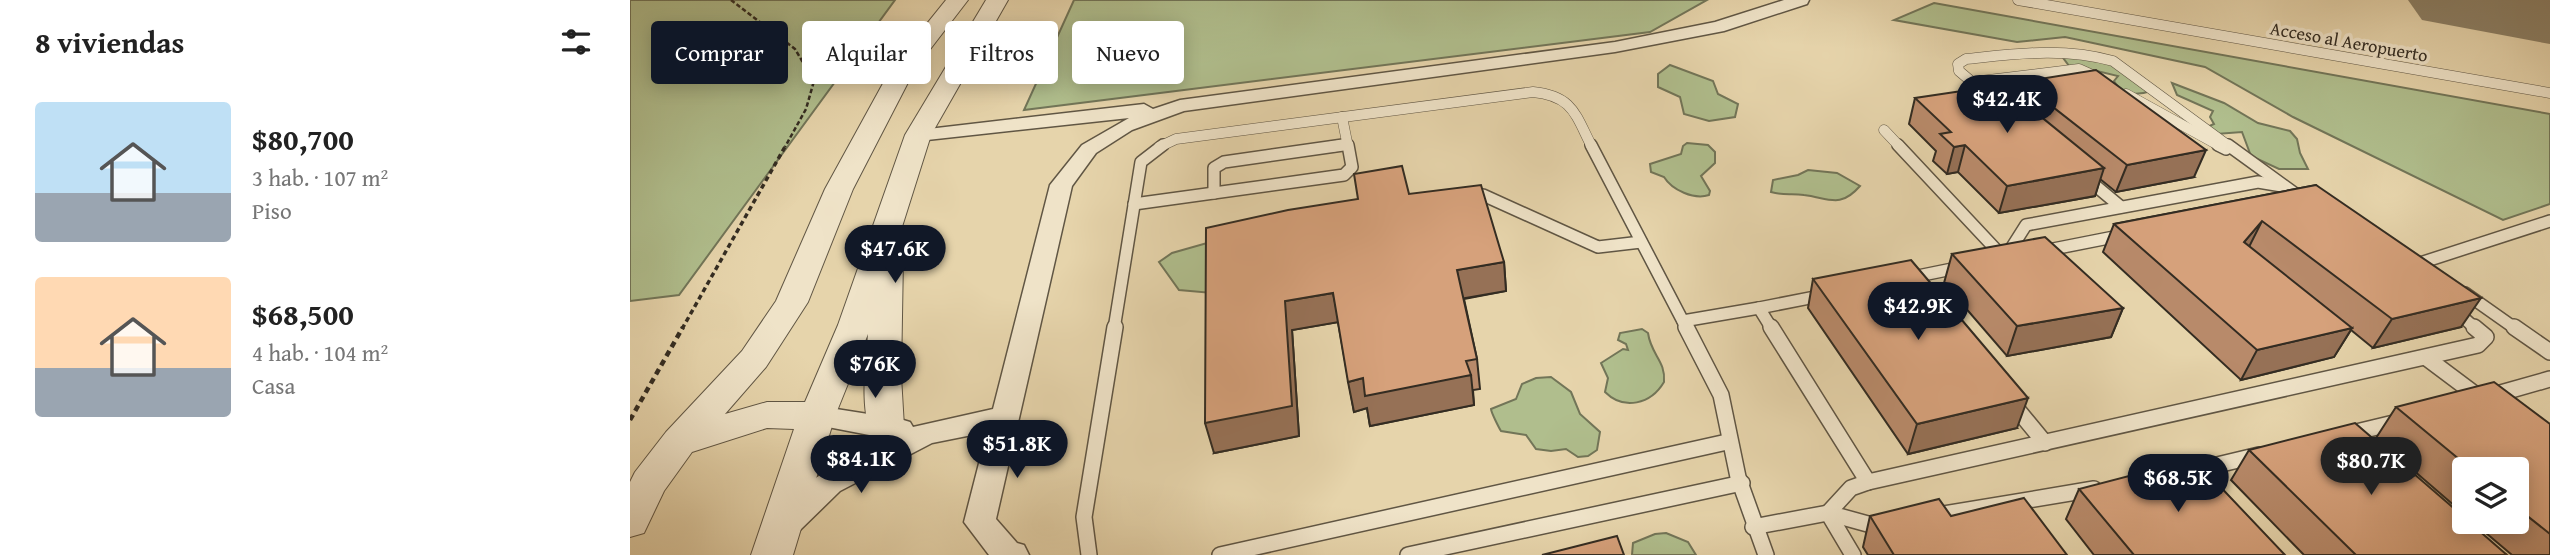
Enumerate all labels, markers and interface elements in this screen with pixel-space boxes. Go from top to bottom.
street label: Acceso al Aeropuerto [2268,14,2430,69]
text: 8 viviendas [35,20,184,64]
chip: Comprar [651,21,788,84]
chip: Alquilar [802,21,931,84]
chip: Filtros [945,21,1058,84]
chip: Nuevo [1072,21,1184,84]
icon: filters [557,23,595,61]
pin: $42.4K [1950,76,2064,135]
text: $42.4K [1973,81,2041,114]
text: $80,700 [252,117,354,161]
icon: home [91,130,175,214]
text: 3 hab. · 107 m² [252,161,388,194]
text: Piso [252,194,292,227]
pin: $47.6K [838,226,952,285]
text: $47.6K [861,231,929,264]
pin: $42.9K [1861,282,1975,342]
text: $42.9K [1884,288,1952,321]
text: $68,500 [252,292,354,336]
icon: home [91,305,175,389]
text: 4 hab. · 104 m² [252,336,388,369]
pin: $76K [834,340,916,400]
text: $76K [850,346,900,379]
text: Casa [252,369,295,402]
pin: $51.8K [960,420,1074,480]
text: $51.8K [983,426,1051,459]
pin: $84.1K [804,435,918,495]
pin: $80.7K [2314,438,2428,497]
text: $84.1K [827,441,895,474]
text: $80.7K [2337,443,2405,476]
pin: $68.5K [2121,454,2235,514]
map controls [2452,457,2529,534]
button: layers [2452,457,2529,534]
text: $68.5K [2144,460,2212,493]

